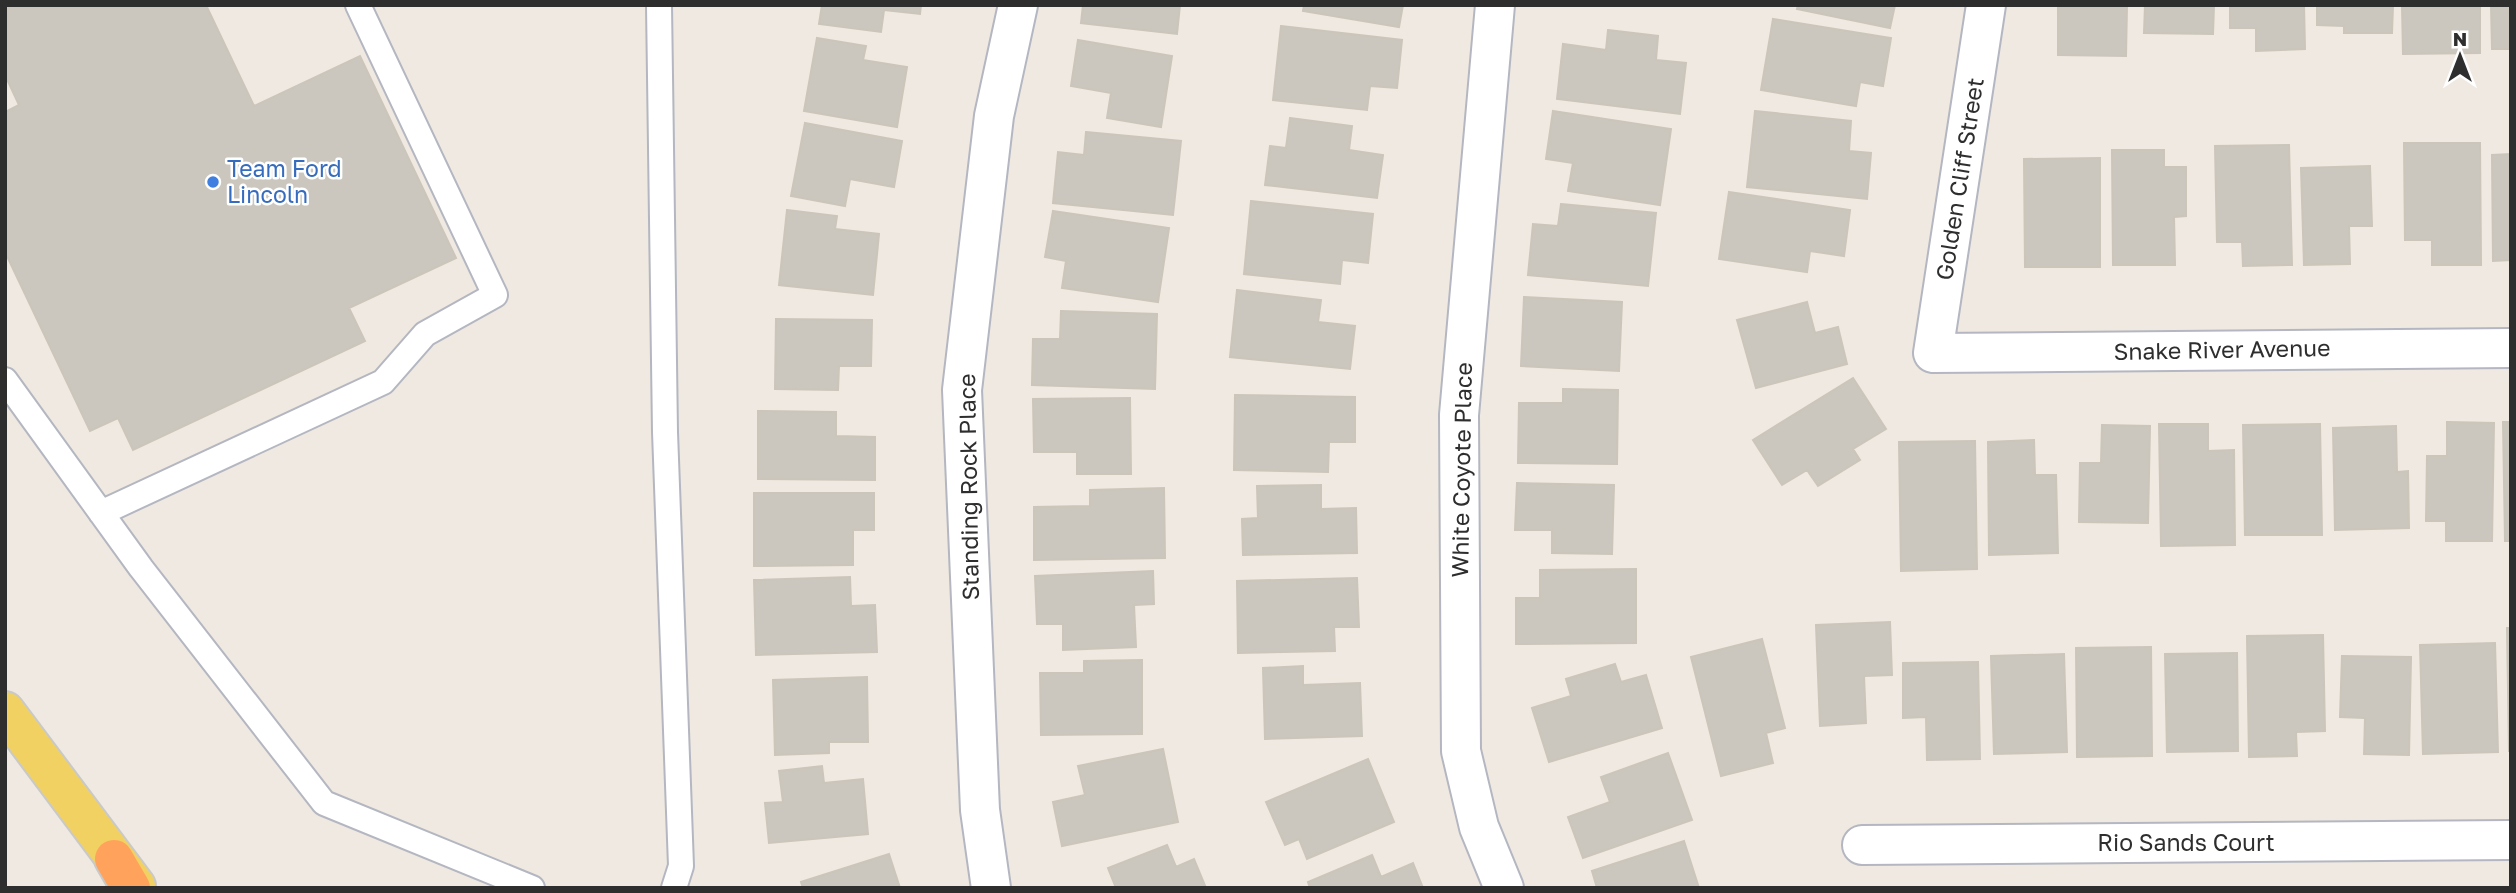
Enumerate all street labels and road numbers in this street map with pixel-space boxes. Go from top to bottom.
street label: Golden Cliff Street [1929,76,1989,282]
street label: Snake River Avenue [2113,333,2331,365]
street label: White Coyote Place [1445,362,1477,578]
street label: Standing Rock Place [952,373,984,601]
street label: Rio Sands Court [2097,828,2275,856]

